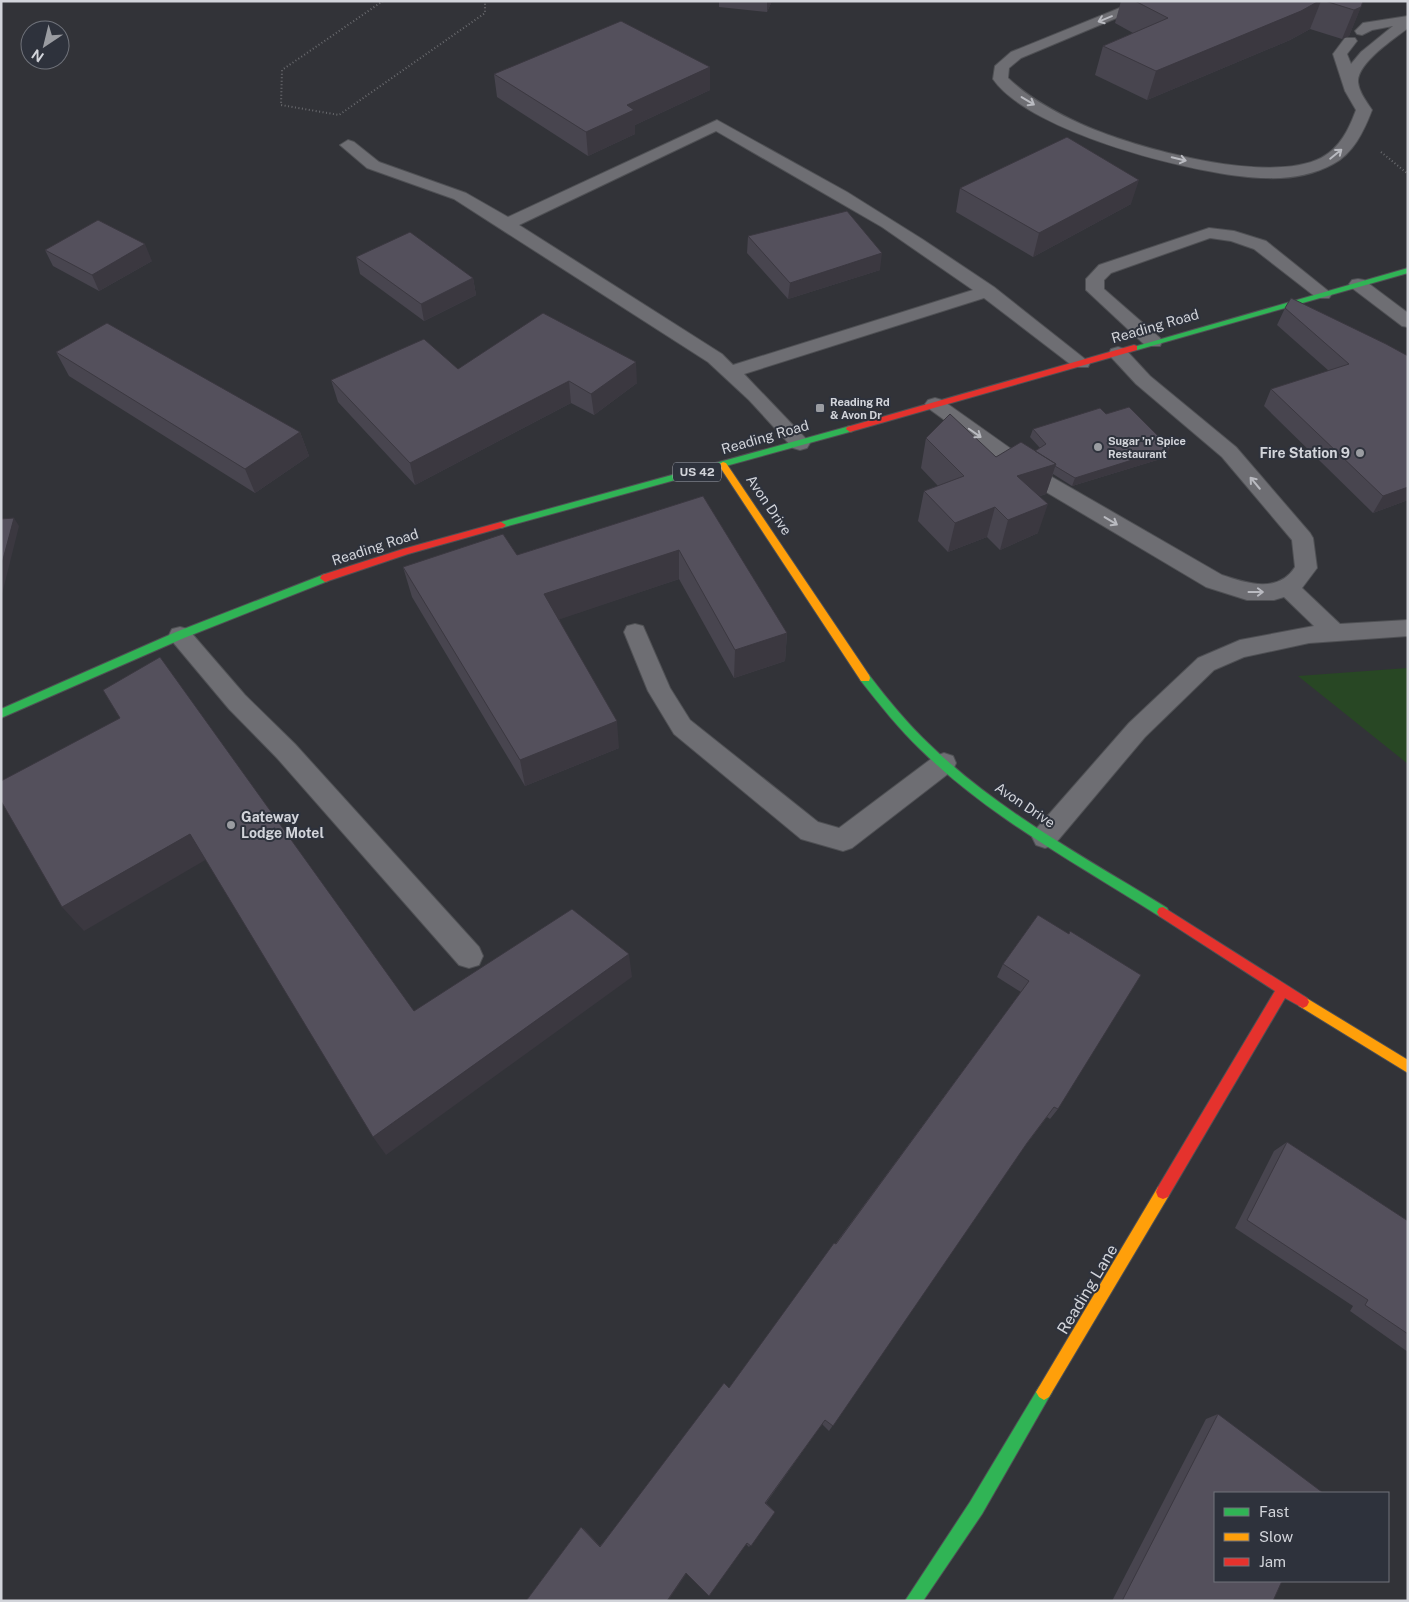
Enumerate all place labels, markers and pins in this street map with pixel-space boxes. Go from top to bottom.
place label: Reading Rd & Avon Dr [830,396,890,421]
marker: Reading Rd & Avon Dr [814,402,826,414]
place label: Sugar ’n’ Spice Restaurant [1108,435,1186,460]
marker: Sugar ’n’ Spice Restaurant [1092,441,1104,453]
place label: Fire Station 9 [1259,445,1350,461]
marker: Fire Station 9 [1354,447,1366,459]
place label: Gateway Lodge Motel [241,809,324,841]
marker: Gateway Lodge Motel [225,819,237,831]

